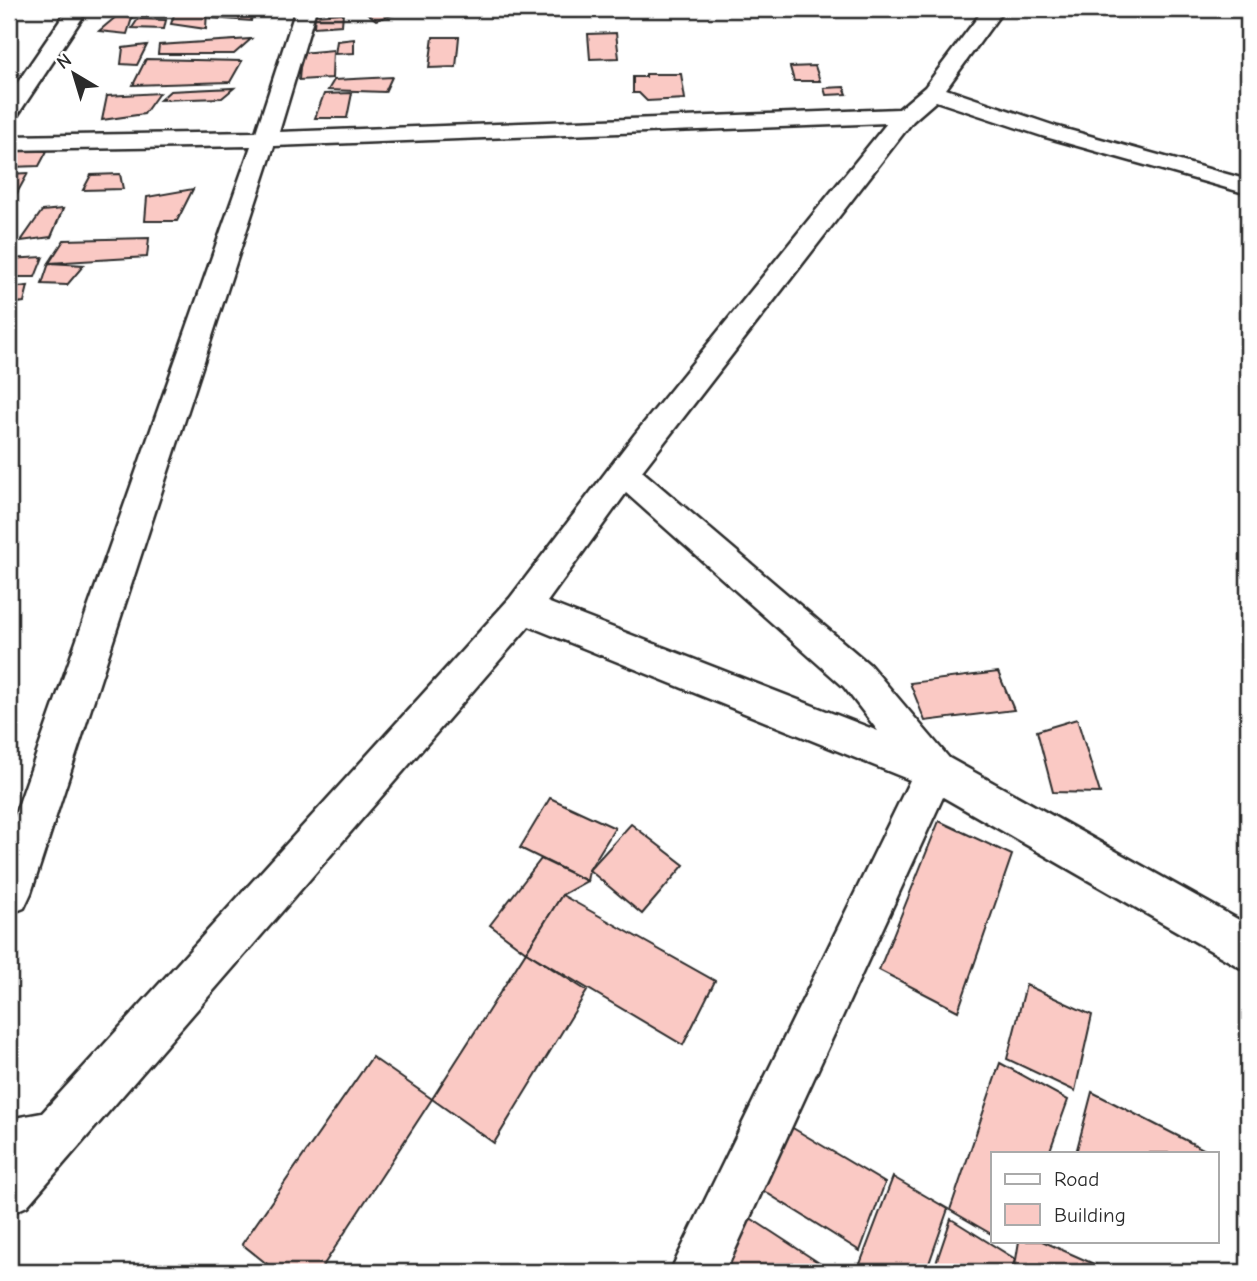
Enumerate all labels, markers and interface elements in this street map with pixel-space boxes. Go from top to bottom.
north arrow [38,38,108,108]
text: N [52,49,76,74]
legend [991,1152,1218,1242]
text: Road [1054,1167,1099,1191]
text: Building [1054,1203,1126,1227]

